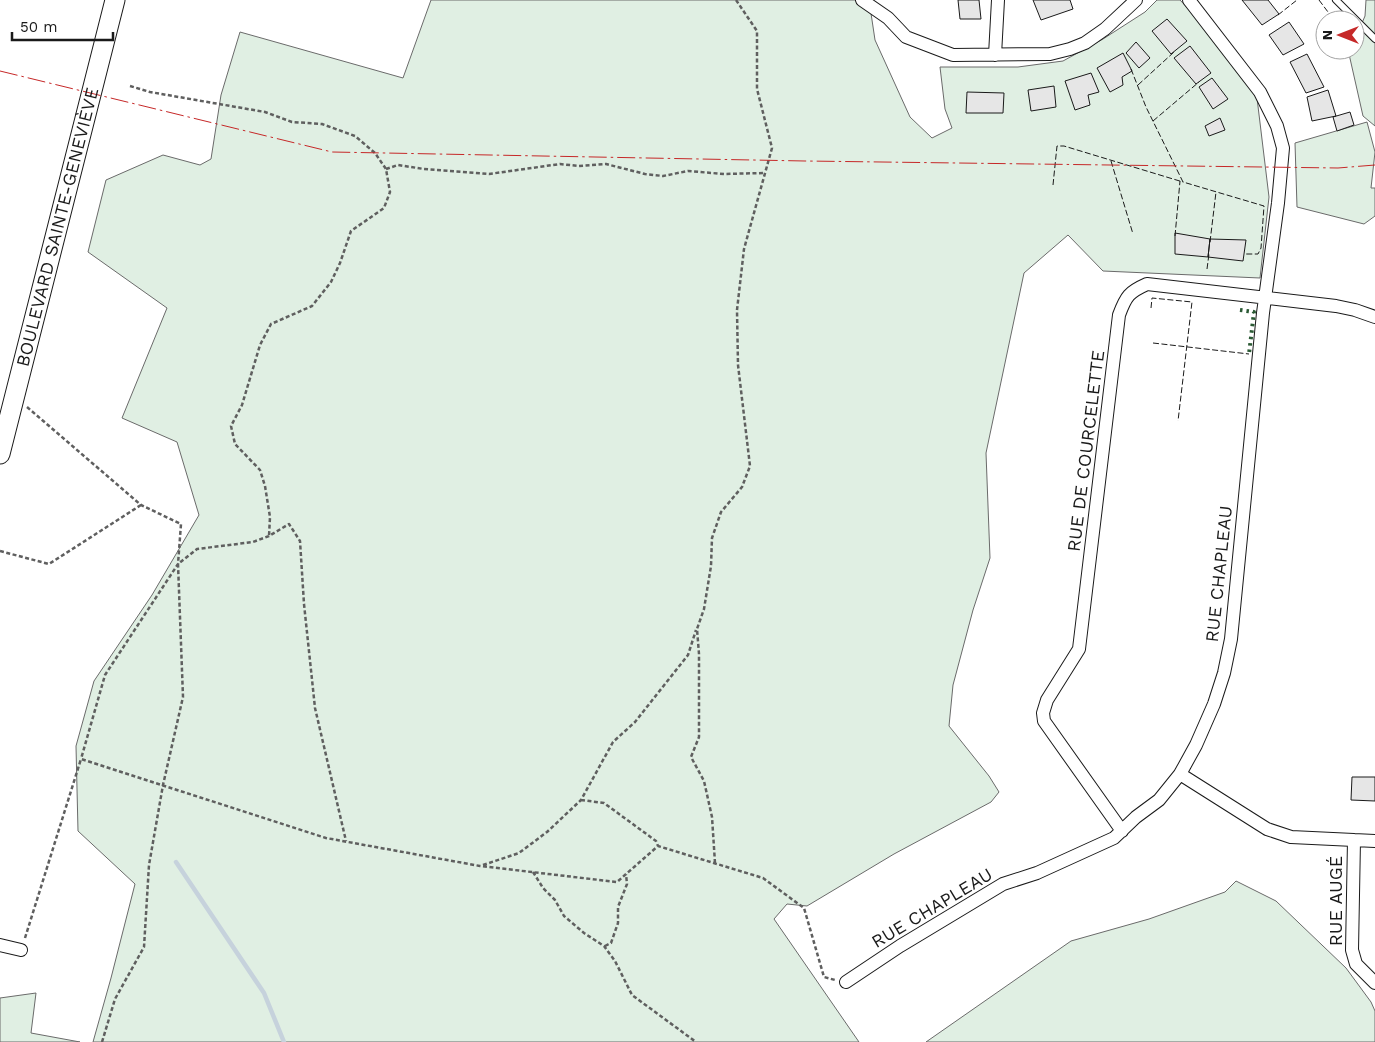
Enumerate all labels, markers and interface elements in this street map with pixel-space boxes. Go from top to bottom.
scale bar [12,10,114,42]
north arrow [1315,10,1365,60]
text: 50 m [20,18,57,36]
text: N [1319,30,1335,40]
street label: BOULEVARD SAINTE-GENEVIÈVE [12,85,102,369]
street label: RUE DE COURCELETTE [1063,349,1108,553]
street label: RUE CHAPLEAU [1201,505,1236,643]
street label: RUE AUGÉ [1325,856,1346,946]
street label: RUE CHAPLEAU [868,863,996,952]

